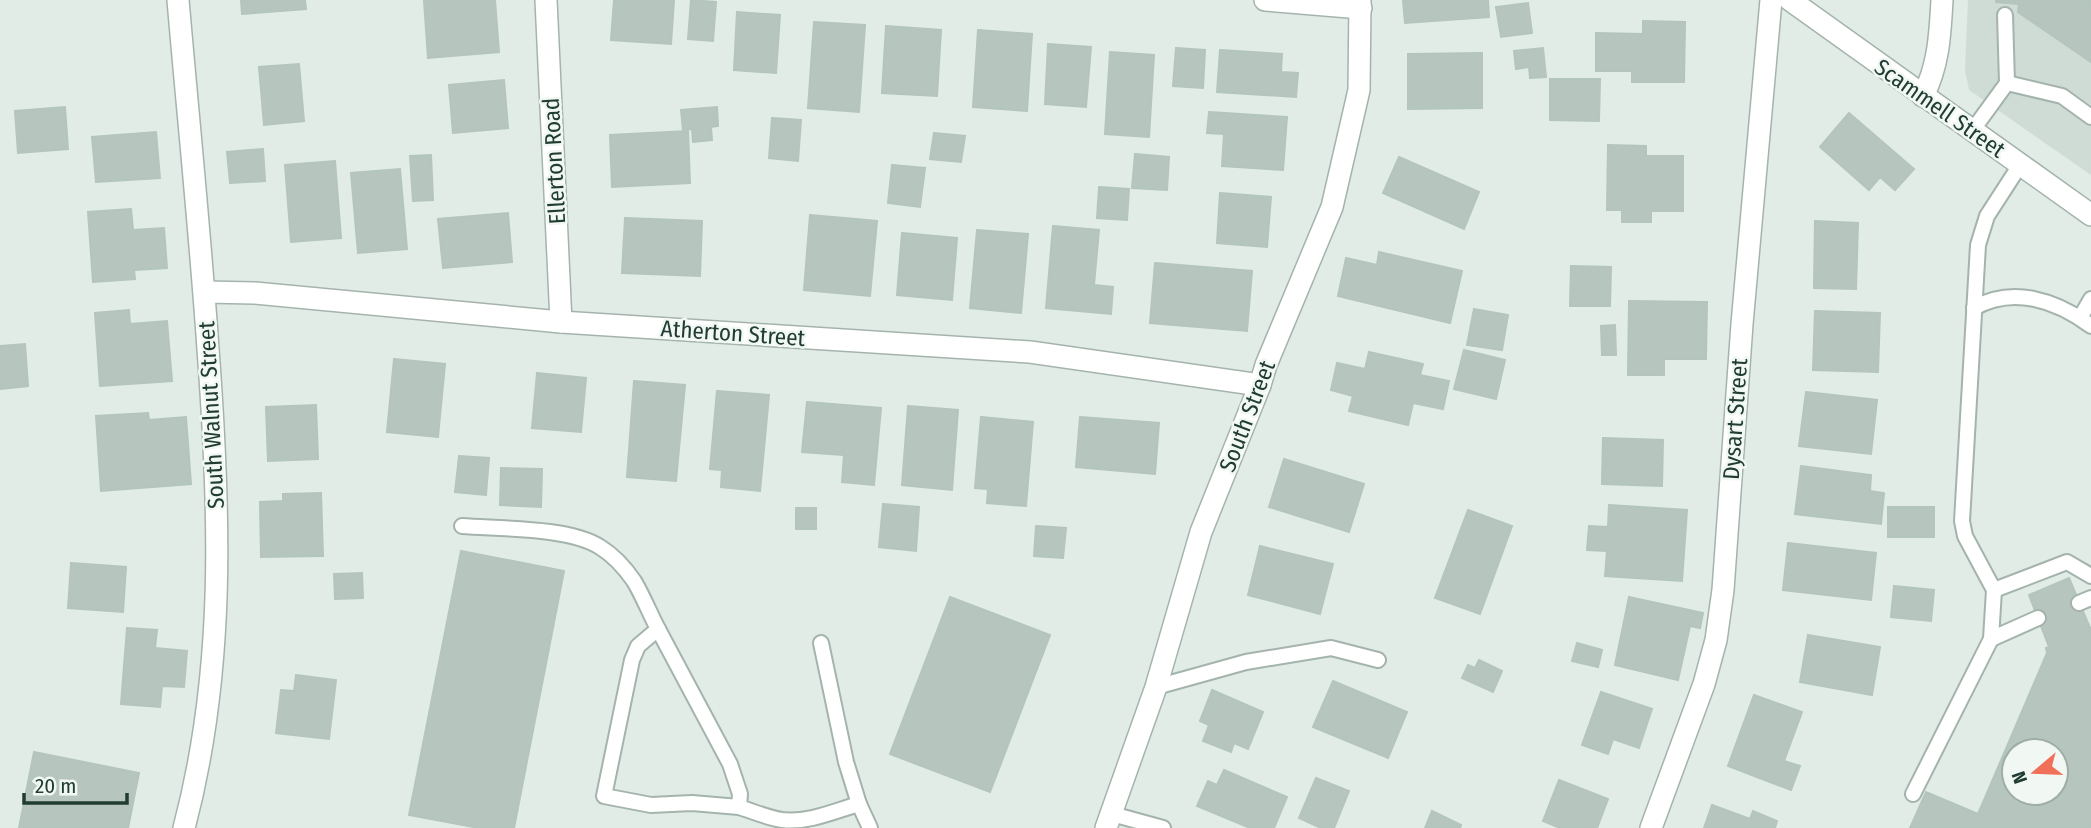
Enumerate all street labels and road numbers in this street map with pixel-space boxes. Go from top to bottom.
street label: Scammell Street [1869,53,2011,164]
street label: Ellerton Road [537,97,571,225]
street label: Atherton Street [660,314,807,352]
street label: South Walnut Street [192,320,230,510]
street label: South Street [1213,356,1281,476]
street label: Dysart Street [1717,357,1753,481]

